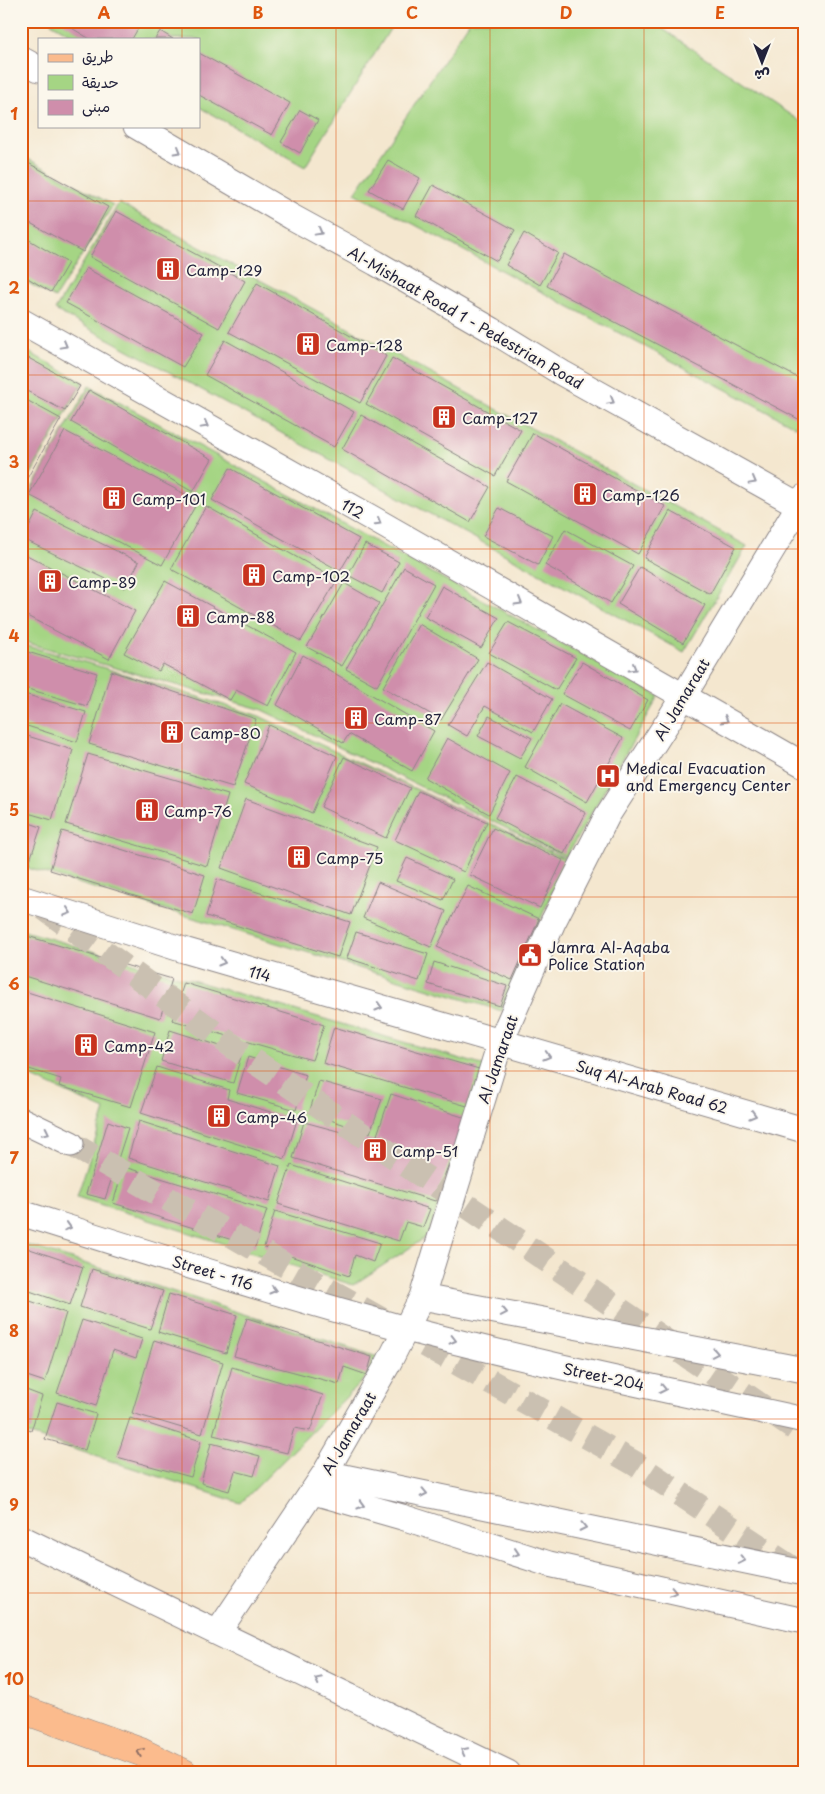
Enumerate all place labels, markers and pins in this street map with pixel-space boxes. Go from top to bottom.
building icon: Camp-129 [155,256,181,282]
place label: Camp-129 [186,258,262,281]
building icon: Camp-128 [295,331,321,357]
place label: Camp-128 [326,333,403,356]
building icon: Camp-127 [431,404,457,430]
place label: Camp-127 [462,406,538,429]
building icon: Camp-126 [572,481,598,507]
place label: Camp-126 [602,483,680,506]
building icon: Camp-101 [101,485,127,511]
place label: Camp-101 [132,487,206,510]
building icon: Camp-102 [241,562,267,588]
place label: Camp-102 [272,564,350,587]
building icon: Camp-89 [37,568,63,594]
place label: Camp-89 [68,570,136,593]
building icon: Camp-88 [175,603,201,629]
place label: Camp-88 [206,605,275,628]
building icon: Camp-87 [343,705,369,731]
place label: Camp-87 [374,707,442,730]
building icon: Camp-80 [159,719,185,745]
place label: Camp-80 [190,721,261,744]
place label: Medical Evacuation and Emergency Center [626,756,791,796]
hospital icon: Medical Evacuation and Emergency Center [595,763,621,789]
building icon: Camp-76 [134,797,160,823]
place label: Camp-76 [164,799,232,822]
building icon: Camp-75 [286,844,312,870]
place label: Camp-75 [316,846,383,869]
place label: Jamra Al-Aqaba Police Station [548,935,670,975]
public building icon: Jamra Al-Aqaba Police Station [517,942,543,968]
building icon: Camp-42 [73,1032,99,1058]
place label: Camp-42 [104,1034,174,1057]
building icon: Camp-46 [206,1103,232,1129]
place label: Camp-46 [236,1105,307,1128]
building icon: Camp-51 [362,1137,388,1163]
place label: Camp-51 [392,1139,458,1162]

